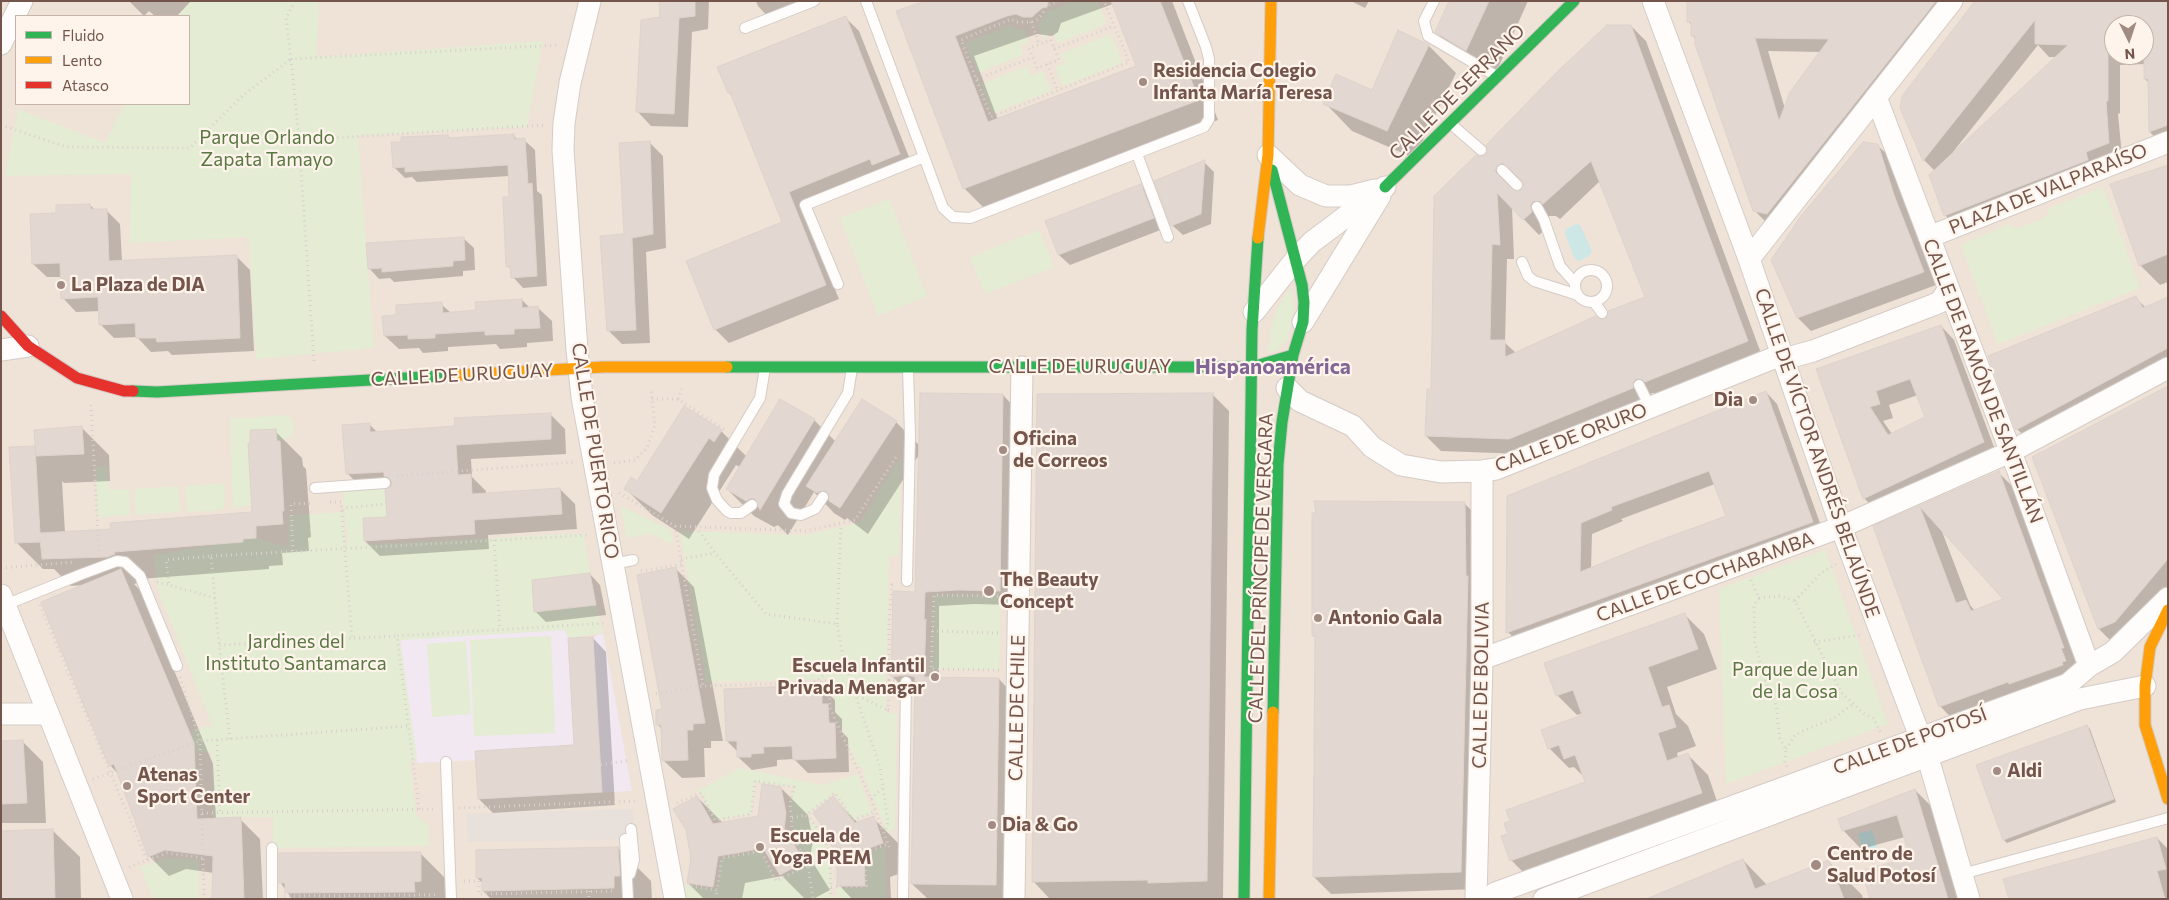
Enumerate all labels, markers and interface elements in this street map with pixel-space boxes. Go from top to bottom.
legend [15,15,190,105]
north arrow [2104,15,2154,65]
street label: CALLE DE SERRANO [1384,19,1530,165]
text: Fluido [62,26,104,44]
text: N [2124,46,2136,63]
text: Lento [62,51,102,69]
place label: Residencia Colegio Infanta María Teresa [1153,60,1332,104]
text: Atasco [62,76,109,94]
marker: Residencia Colegio Infanta María Teresa [1137,76,1149,88]
park label: Parque Orlando Zapata Tamayo [199,127,335,171]
street label: PLAZA DE VALPARAÍSO [1946,139,2150,239]
street label: CALLE DE RAMÓN DE SANTILLÁN [1918,235,2048,527]
place label: La Plaza de DIA [71,274,205,296]
marker: La Plaza de DIA [55,279,67,291]
street label: CALLE DE VÍCTOR ANDRÉS BELAÚNDE [1750,285,1884,621]
street label: CALLE DE PUERTO RICO [567,341,623,561]
district label: Hispanoamérica [1195,354,1351,380]
street label: CALLE DE URUGUAY [989,356,1171,378]
street label: CALLE DE URUGUAY [370,359,554,391]
place label: Dia [1714,389,1743,411]
marker: Dia [1747,394,1759,406]
street label: CALLE DE ORURO [1492,398,1650,478]
street label: CALLE DEL PRÍNCIPE DE VERGARA [1244,412,1278,724]
place label: Oficina de Correos [1013,428,1108,472]
marker: Oficina de Correos [997,444,1009,456]
street label: CALLE DE COCHABAMBA [1593,527,1817,627]
place label: The Beauty Concept [1000,569,1099,613]
marker: The Beauty Concept [982,584,996,598]
street label: CALLE DE BOLIVIA [1468,601,1494,769]
place label: Antonio Gala [1328,607,1442,629]
marker: Antonio Gala [1312,612,1324,624]
park label: Jardines del Instituto Santamarca [205,631,387,675]
street label: CALLE DE CHILE [1004,635,1030,781]
place label: Escuela Infantil Privada Menagar [777,655,925,699]
park label: Parque de Juan de la Cosa [1732,659,1858,703]
marker: Escuela Infantil Privada Menagar [929,671,941,683]
street label: CALLE DE POTOSÍ [1830,703,1990,779]
place label: Aldi [2007,760,2042,782]
place label: Atenas Sport Center [137,764,250,808]
marker: Aldi [1991,765,2003,777]
marker: Atenas Sport Center [121,780,133,792]
place label: Dia & Go [1002,814,1078,836]
marker: Dia & Go [986,819,998,831]
place label: Escuela de Yoga PREM [770,825,872,869]
marker: Escuela de Yoga PREM [754,841,766,853]
place label: Centro de Salud Potosí [1827,843,1936,887]
marker: Centro de Salud Potosí [1809,858,1823,872]

